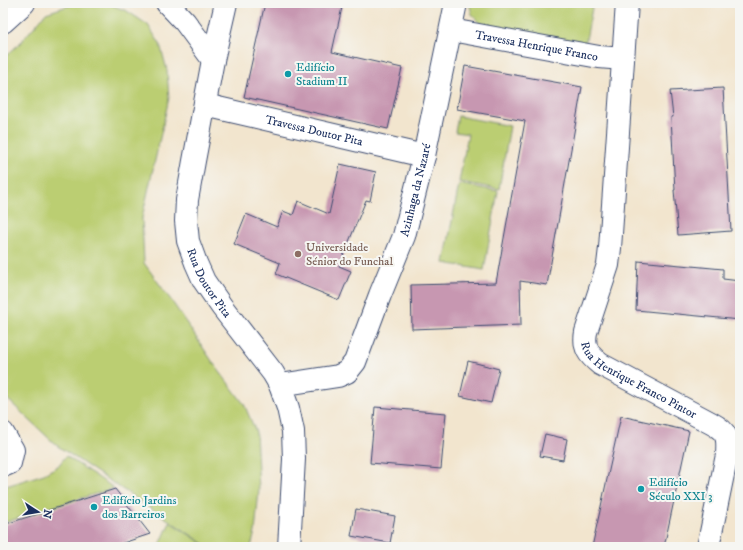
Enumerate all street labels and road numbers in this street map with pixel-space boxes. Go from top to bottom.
street label: Travessa Henrique Franco [474,27,600,64]
street label: Travessa Doutor Pita [264,112,365,149]
street label: Azinhaga da Nazaré [397,142,434,238]
street label: Rua Doutor Pita [184,246,235,321]
street label: Rua Henrique Franco Pintor [578,340,700,422]

